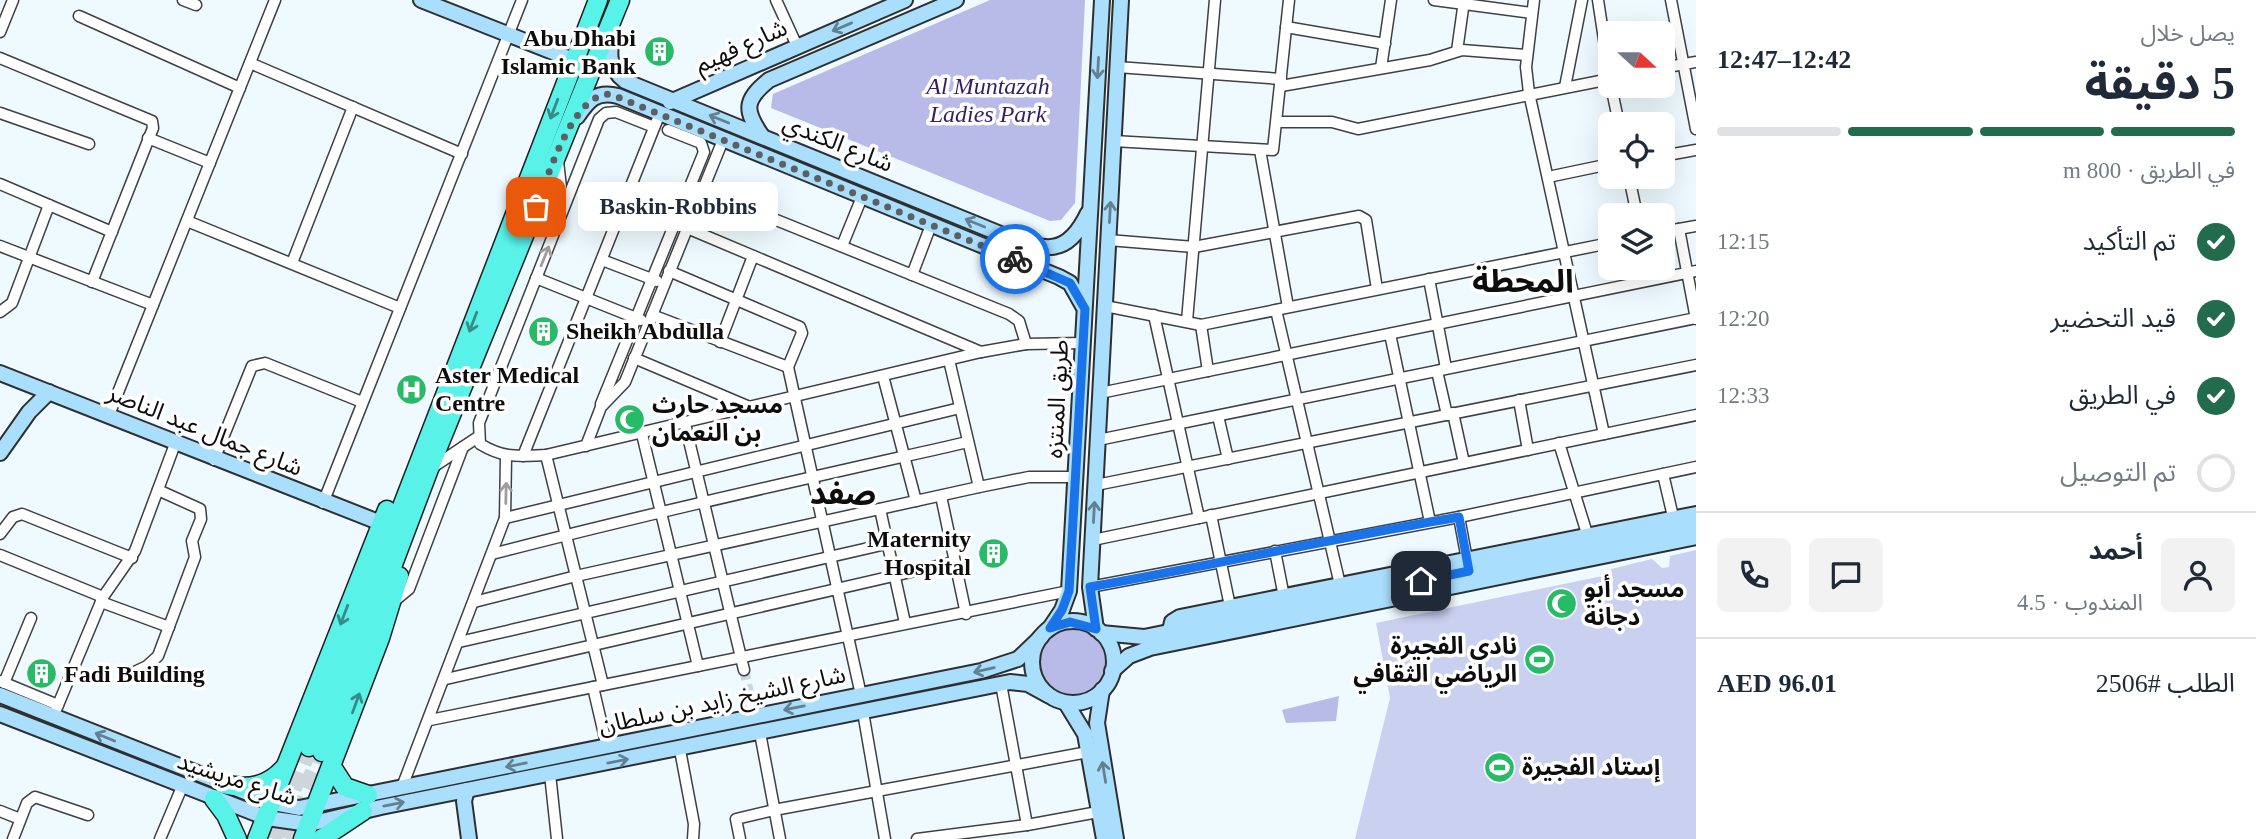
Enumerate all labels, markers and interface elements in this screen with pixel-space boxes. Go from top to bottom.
street label: شارع فهيم [691,14,793,81]
one-way arrow [832,21,853,34]
north arrow [1598,21,1675,98]
map controls [1598,21,1675,280]
text: يصل خلال [2140,21,2235,46]
place label: Abu Dhabi Islamic Bank [501,25,637,79]
building icon: Abu Dhabi Islamic Bank [642,35,676,69]
text: 12:42–12:47 [1717,45,1851,74]
one-way arrow [1091,56,1104,79]
text: 5 دقيقة [2085,58,2235,109]
park label: Al Muntazah Ladies Park [924,73,1050,127]
one-way arrow [547,97,559,119]
street label: شارع الكندي [777,109,897,182]
one-way arrow [709,112,730,125]
button: locate [1598,112,1675,189]
text: في الطريق · 800 m [2063,158,2235,183]
pin [506,177,566,237]
callout: Baskin-Robbins [578,182,778,232]
icon: bag [517,188,555,226]
text: Baskin-Robbins [599,194,757,219]
one-way arrow [1103,201,1116,224]
button: layers [1598,203,1675,280]
one-way arrow [965,216,986,229]
icon: check [2197,223,2235,261]
courier [980,224,1050,294]
text: تم التأكيد [2083,227,2176,256]
text: 12:15 [1717,229,1769,254]
icon: bike [996,240,1034,278]
one-way arrow [540,246,553,267]
district label: المحطة [1472,263,1574,299]
icon: check [2197,300,2235,338]
text: قيد التحضير [2050,304,2176,333]
text: 12:20 [1717,306,1769,331]
one-way arrow [466,310,479,332]
building icon: Sheikh Abdulla [526,314,560,348]
place label: Sheikh Abdulla [566,318,724,344]
street label: طريق المنتزه [1041,339,1075,459]
place label: Aster Medical Centre [435,362,580,416]
hospital icon: Aster Medical Centre [395,372,429,406]
icon: check [2197,377,2235,415]
street label: شارع جمال عبد الناصر [101,379,306,485]
text: في الطريق [2069,381,2176,410]
text: 12:33 [1717,383,1769,408]
place label: مسجد حارث بن النعمان [652,392,783,447]
mosque icon: مسجد حارث بن النعمان [612,402,646,436]
text: تم التوصيل [2060,458,2176,487]
district label: صفد [810,475,876,511]
one-way arrow [499,482,513,505]
one-way arrow [1088,502,1101,524]
place label: Maternity Hospital [867,526,971,580]
building icon: Maternity Hospital [977,536,1011,570]
text: أحمد [2089,536,2143,565]
button: phone [1717,538,1791,612]
button: chat [1809,538,1883,612]
button: person [2161,538,2235,612]
pin [1391,551,1451,611]
icon: home [1402,562,1440,600]
place label: مسجد أبو دجانة [1584,574,1685,631]
mosque icon: مسجد أبو دجانة [1544,586,1578,620]
text: المندوب · 4.5 [2017,590,2143,615]
one-way arrow [337,604,349,626]
place label: نادي الفجيرة الرياضي الثقافي [1353,633,1517,694]
sports icon: نادي الفجيرة الرياضي الثقافي [1523,643,1557,677]
building icon: Fadi Building [24,657,58,691]
place label: Fadi Building [64,661,205,687]
street label: شارع الشيخ زايد بن سلطان [596,661,849,743]
one-way arrow [973,664,996,677]
text: AED 96.01 [1717,669,1837,698]
text: الطلب #2506 [2096,669,2235,698]
one-way arrow [351,692,363,714]
one-way arrow [783,702,806,715]
one-way arrow [95,730,116,743]
street label: شارع مريشيد [173,748,300,814]
sports icon: إستاد الفجيرة [1482,750,1516,784]
one-way arrow [606,754,628,768]
place label: إستاد الفجيرة [1522,754,1660,783]
one-way arrow [505,758,528,772]
one-way arrow [1097,761,1110,784]
one-way arrow [382,797,405,811]

